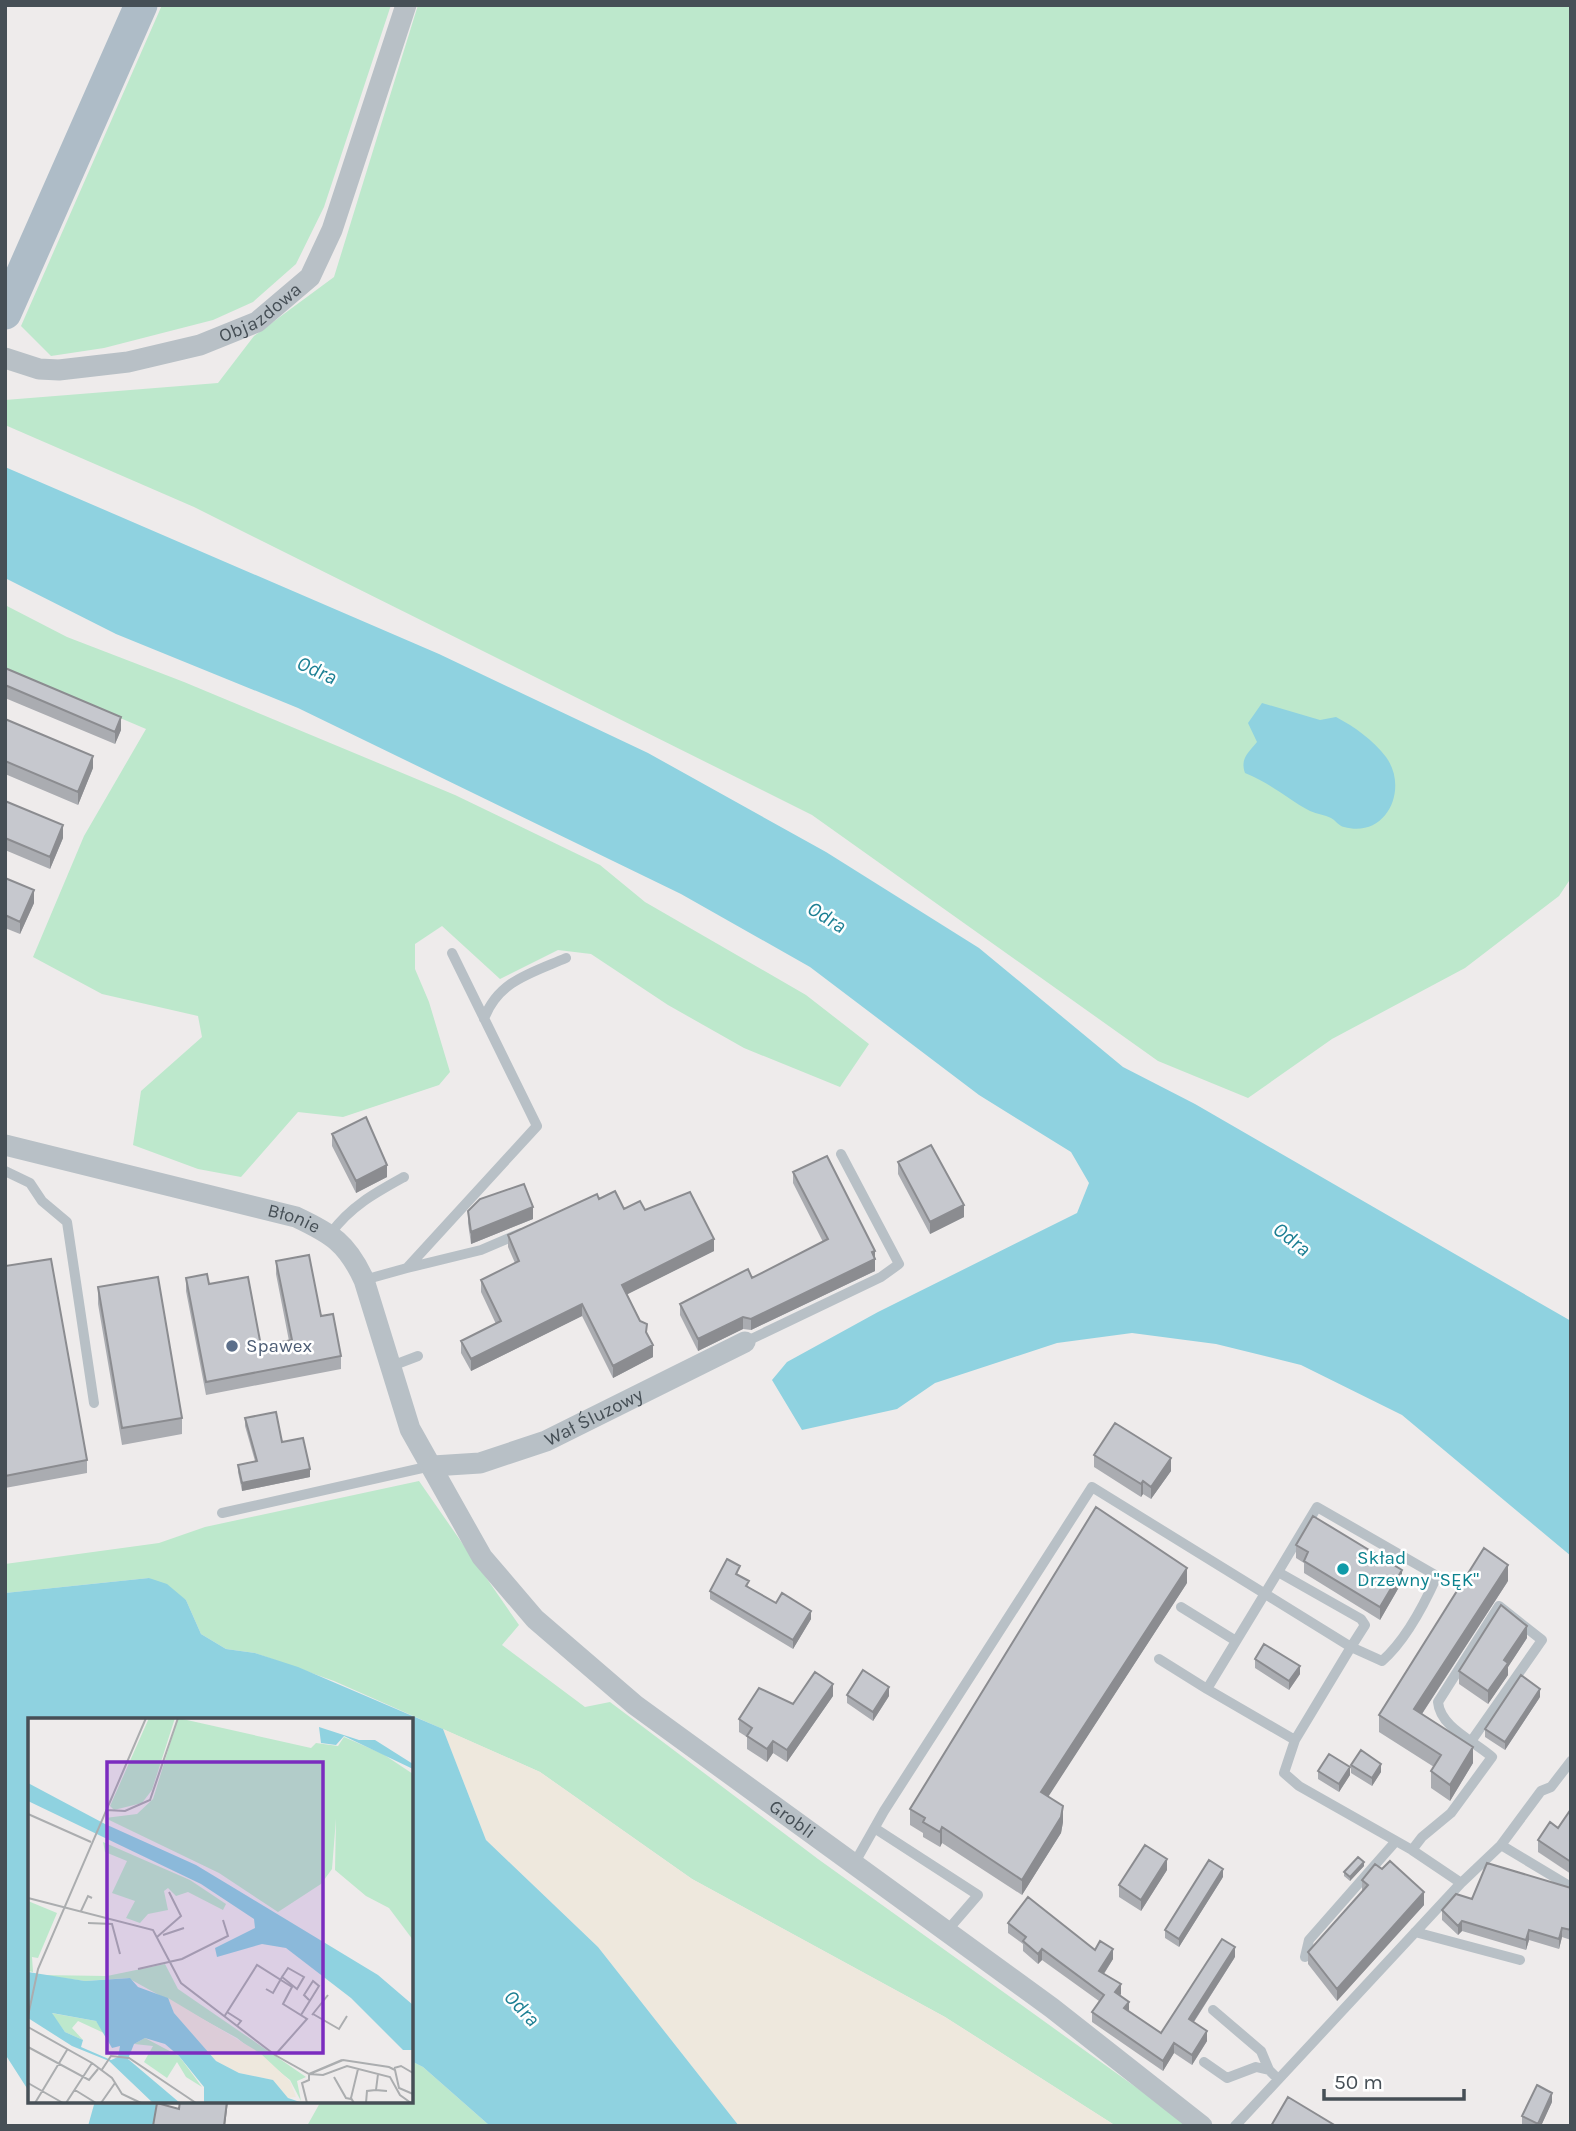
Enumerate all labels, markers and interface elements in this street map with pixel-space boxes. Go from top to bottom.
street label: Objazdowa [216,278,306,347]
water label: Odra [293,650,341,690]
water label: Odra [803,896,851,938]
street label: Błonie [265,1199,324,1238]
water label: Odra [1268,1217,1316,1261]
place label: Spawex [246,1335,313,1357]
marker: Spawex [224,1338,240,1354]
street label: Wał Śluzowy [541,1383,647,1451]
place label: Skład Drzewny "SĘK" [1357,1547,1479,1591]
marker: Skład Drzewny "SĘK" [1335,1561,1351,1577]
inset map [28,1718,413,2103]
street label: Grobli [765,1795,820,1843]
water label: Odra [499,1985,545,2031]
scale bar [1324,2058,1464,2102]
text: 50 m [1334,2070,1383,2094]

